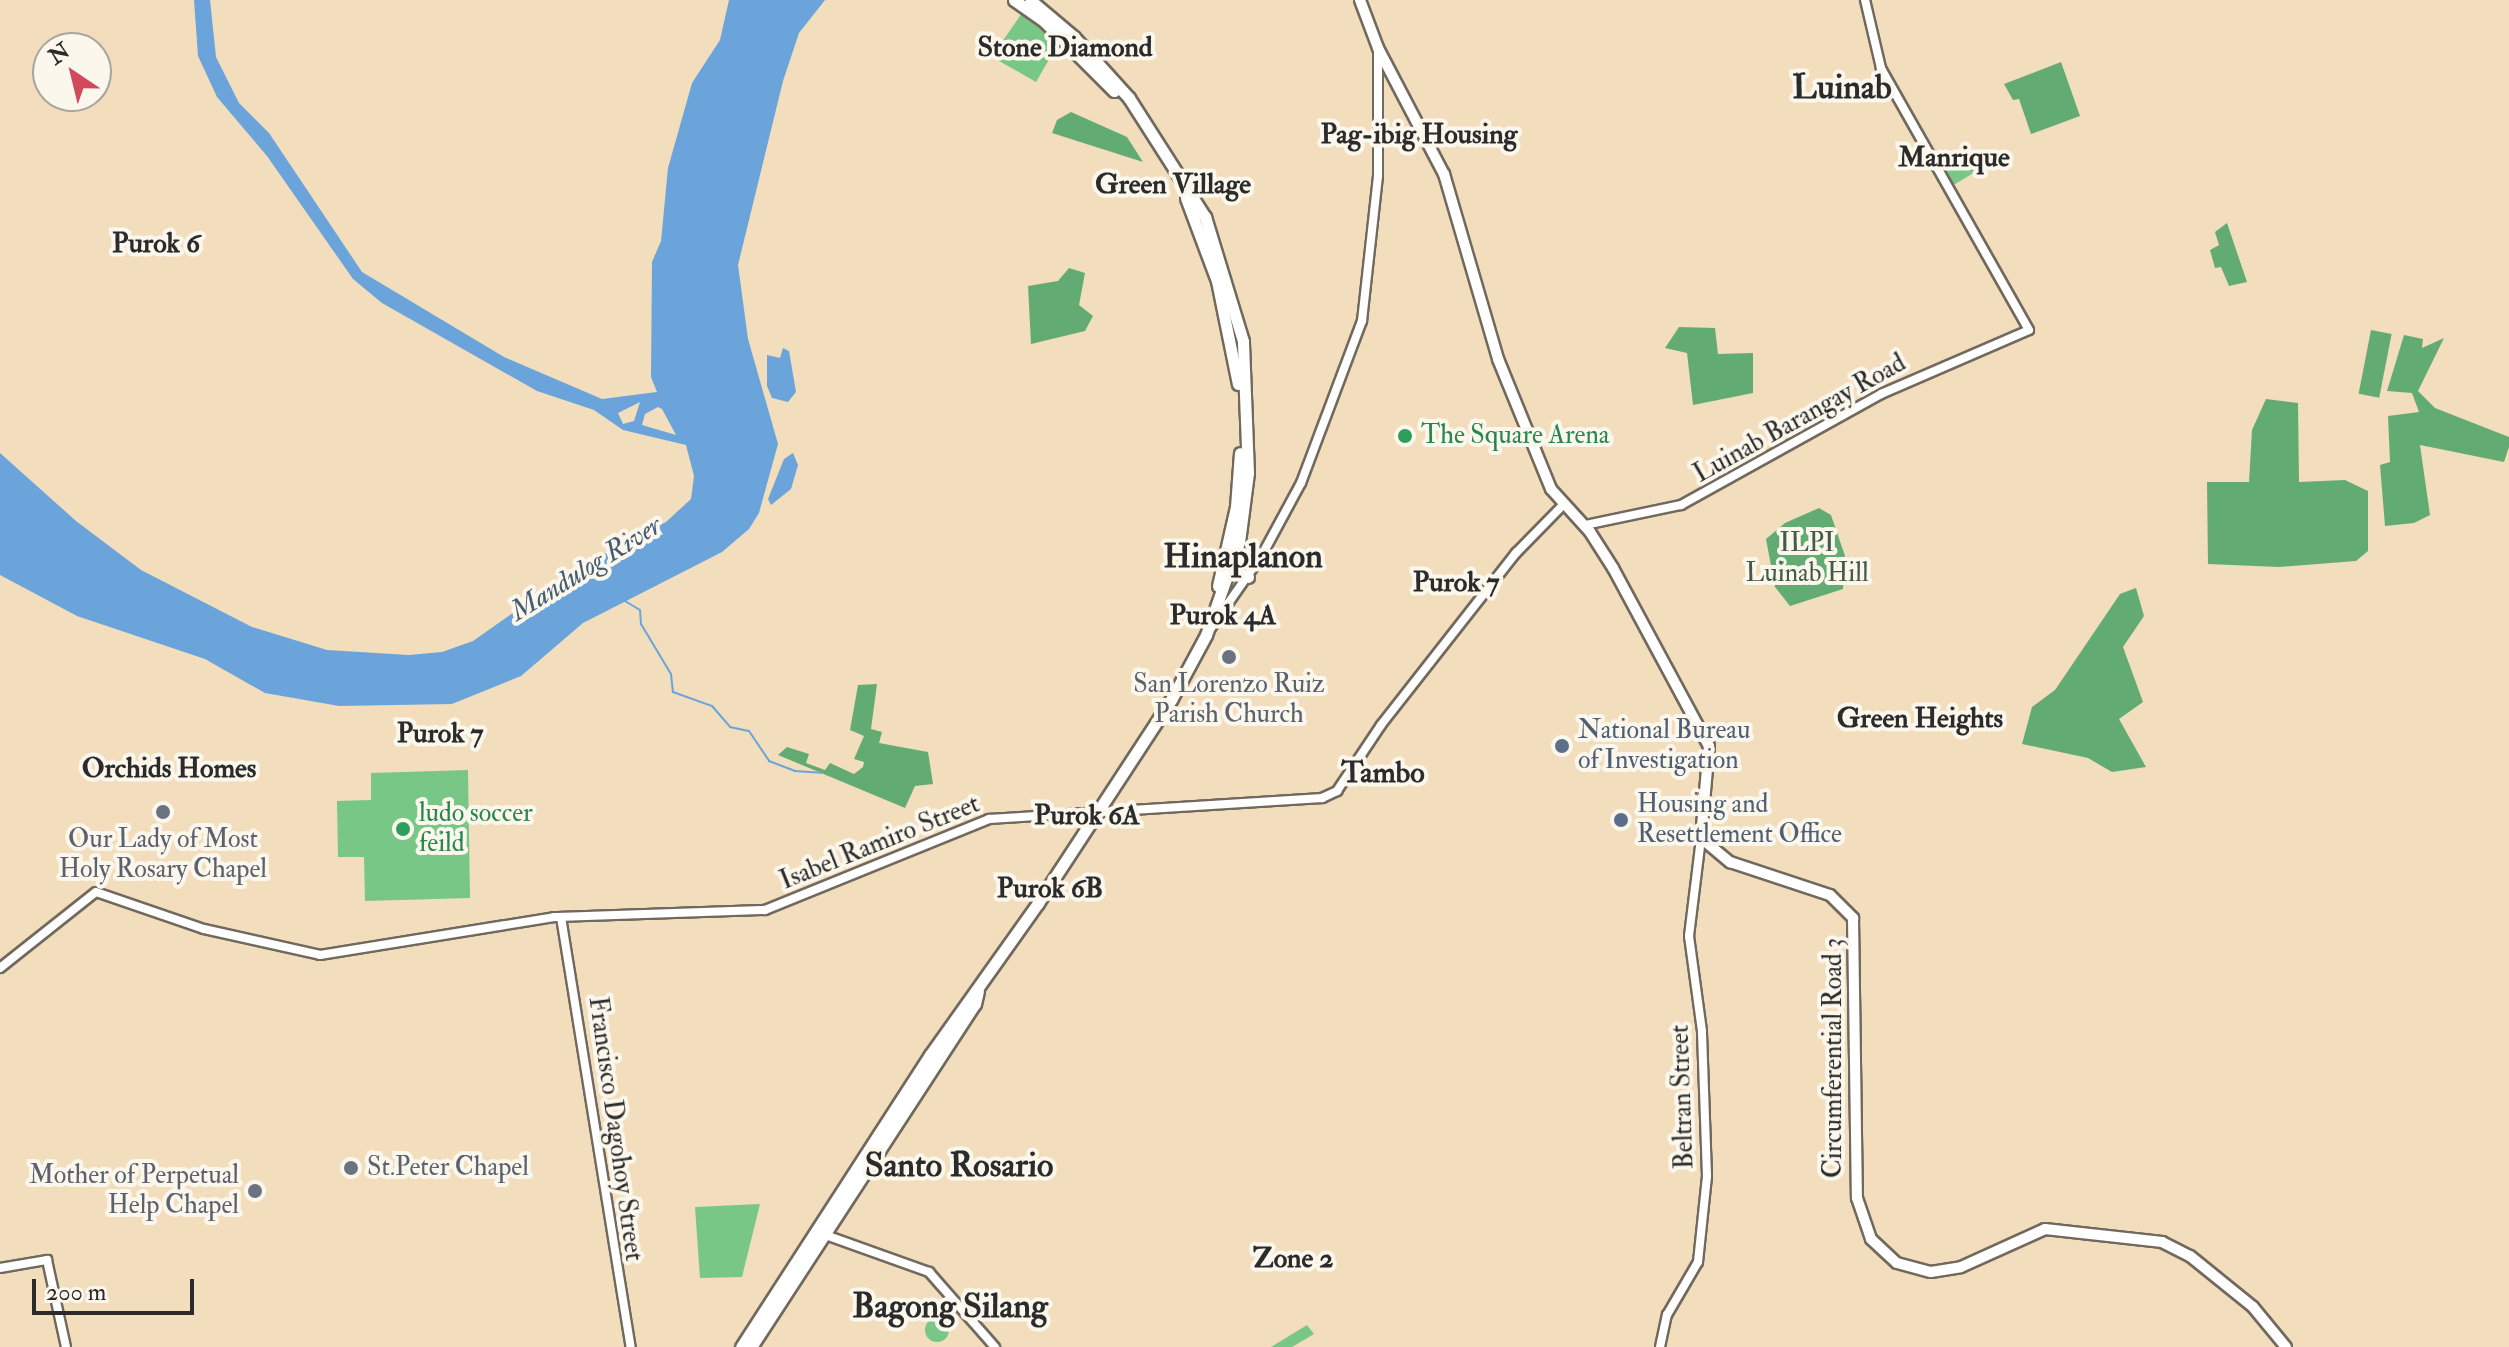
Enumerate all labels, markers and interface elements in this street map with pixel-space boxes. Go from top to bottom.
district label: Stone Diamond [977,31,1153,65]
north arrow [32,32,112,112]
text: N [43,37,75,71]
district label: Luinab [1792,68,1892,108]
district label: Pag-ibig Housing [1321,118,1517,152]
district label: Manrique [1898,141,2010,175]
district label: Green Village [1095,168,1251,202]
district label: Purok 6 [112,227,200,261]
street label: Luinab Barangay Road [1689,348,1911,490]
place label: The Square Arena [1421,420,1610,452]
marker: The Square Arena [1396,427,1414,445]
water label: Mandulog River [504,509,668,629]
park label: ILPI Luinab Hill [1745,528,1869,590]
district label: Hinaplanon [1163,537,1323,577]
district label: Purok 7 [1413,566,1499,600]
district label: Purok 4A [1170,599,1276,633]
marker: San Lorenzo Ruiz Parish Church [1220,648,1238,666]
place label: San Lorenzo Ruiz Parish Church [1133,669,1325,730]
district label: Green Heights [1837,702,2003,736]
place label: National Bureau of Investigation [1578,715,1750,776]
district label: Purok 7 [397,717,483,751]
marker: National Bureau of Investigation [1553,737,1571,755]
district label: Orchids Homes [82,752,256,786]
district label: Tambo [1341,755,1425,791]
street label: Isabel Ramiro Street [776,789,984,897]
place label: Housing and Resettlement Office [1637,789,1842,850]
place label: ludo soccer feild [419,798,533,860]
district label: Purok 6A [1034,799,1140,833]
marker: Our Lady of Most Holy Rosary Chapel [154,803,172,821]
marker: Housing and Resettlement Office [1612,811,1630,829]
marker: ludo soccer feild [394,820,412,838]
place label: Our Lady of Most Holy Rosary Chapel [59,824,267,886]
district label: Purok 6B [997,872,1103,906]
street label: Circumferential Road 3 [1818,938,1850,1178]
street label: Francisco Dagohoy Street [581,995,649,1263]
street label: Beltran Street [1665,1024,1701,1170]
district label: Santo Rosario [865,1146,1053,1186]
place label: St.Peter Chapel [367,1152,529,1184]
marker: St.Peter Chapel [342,1159,360,1177]
place label: Mother of Perpetual Help Chapel [29,1160,239,1222]
marker: Mother of Perpetual Help Chapel [246,1182,264,1200]
district label: Zone 2 [1253,1242,1333,1276]
scale bar [36,1263,198,1313]
text: 200 m [46,1277,106,1308]
district label: Bagong Silang [852,1287,1048,1327]

